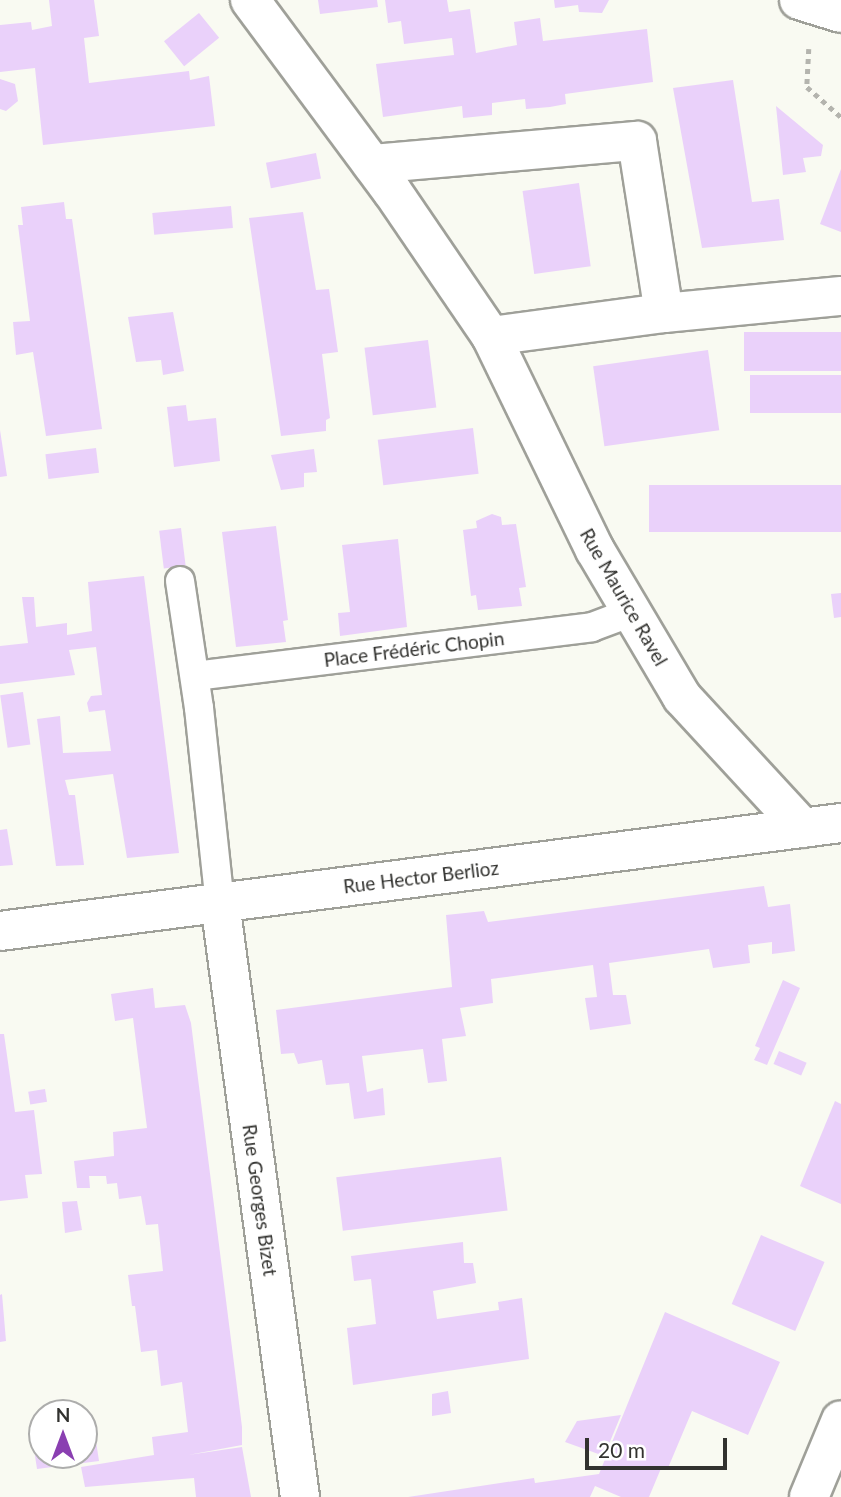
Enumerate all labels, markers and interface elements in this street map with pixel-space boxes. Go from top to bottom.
street label: Rue Maurice Ravel [575,524,673,670]
street label: Place Frédéric Chopin [323,627,505,671]
street label: Rue Hector Berlioz [342,856,500,898]
street label: Rue Georges Bizet [238,1123,282,1277]
north arrow [28,1399,98,1469]
text: N [56,1403,70,1426]
scale bar [589,1424,731,1468]
text: 20 m [598,1437,645,1462]

